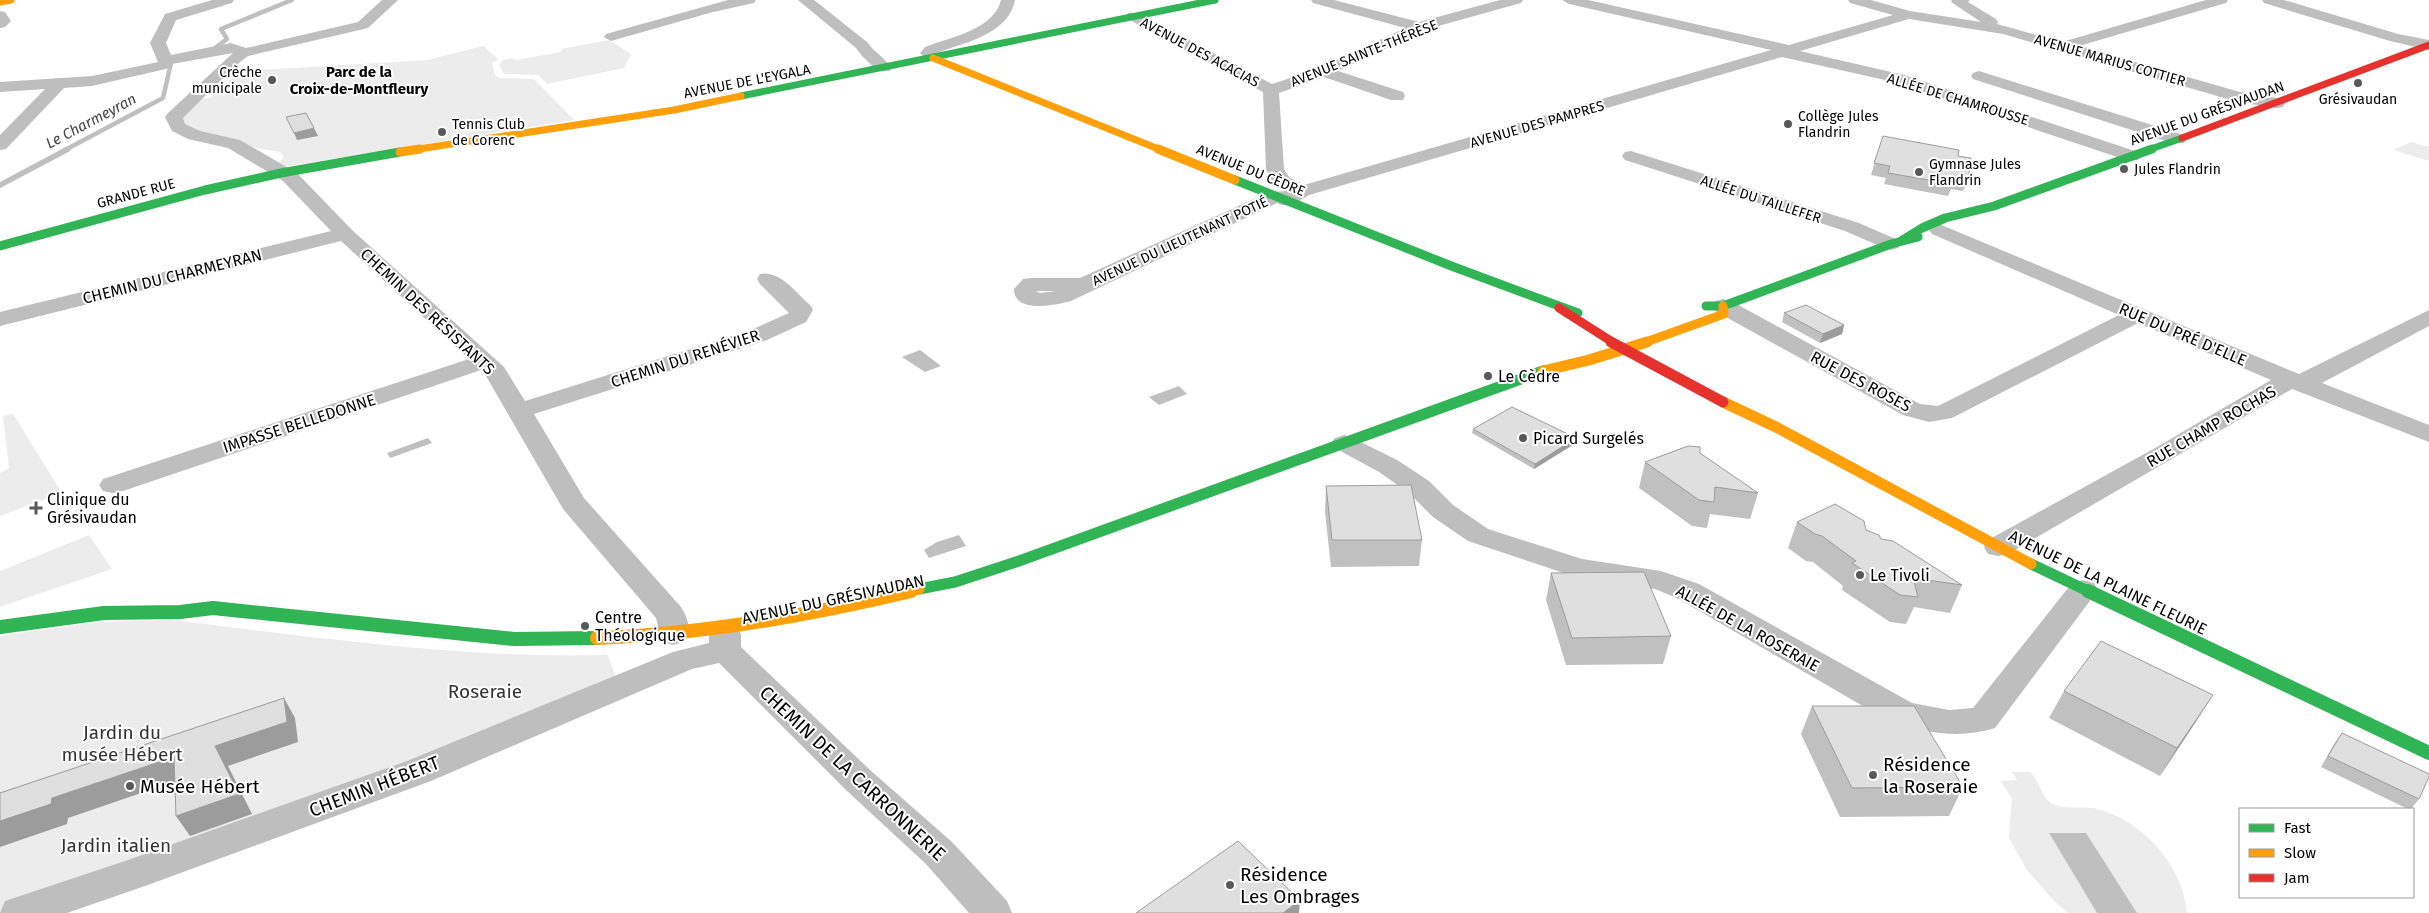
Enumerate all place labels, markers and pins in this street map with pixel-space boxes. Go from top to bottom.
place label: Crèche municipale [192,64,262,97]
marker: Crèche municipale [266,74,278,86]
marker: Grésivaudan [2352,77,2364,89]
place label: Grésivaudan [2319,91,2397,108]
place label: Collège Jules Flandrin [1798,108,1879,141]
place label: Tennis Club de Corenc [452,116,525,149]
marker: Collège Jules Flandrin [1782,118,1794,130]
marker: Tennis Club de Corenc [436,126,448,138]
place label: Gymnase Jules Flandrin [1929,156,2021,189]
place label: Jules Flandrin [2134,161,2221,178]
marker: Jules Flandrin [2118,163,2130,175]
marker: Gymnase Jules Flandrin [1913,166,1925,178]
place label: Le Cèdre [1498,367,1560,386]
marker: Le Cèdre [1482,370,1494,382]
place label: Picard Surgelés [1533,429,1644,448]
marker: Picard Surgelés [1517,432,1529,444]
place label: Clinique du Grésivaudan [47,490,137,527]
marker: Clinique du Grésivaudan [29,501,43,515]
place label: Le Tivoli [1870,566,1930,585]
marker: Le Tivoli [1854,569,1866,581]
place label: Centre Théologique [595,608,685,645]
marker: Centre Théologique [579,620,591,632]
place label: Résidence la Roseraie [1883,753,1978,798]
marker: Résidence la Roseraie [1867,769,1879,781]
place label: Musée Hébert [140,775,260,798]
marker: Musée Hébert [124,780,136,792]
place label: Résidence Les Ombrages [1240,863,1360,908]
marker: Résidence Les Ombrages [1224,879,1236,891]

